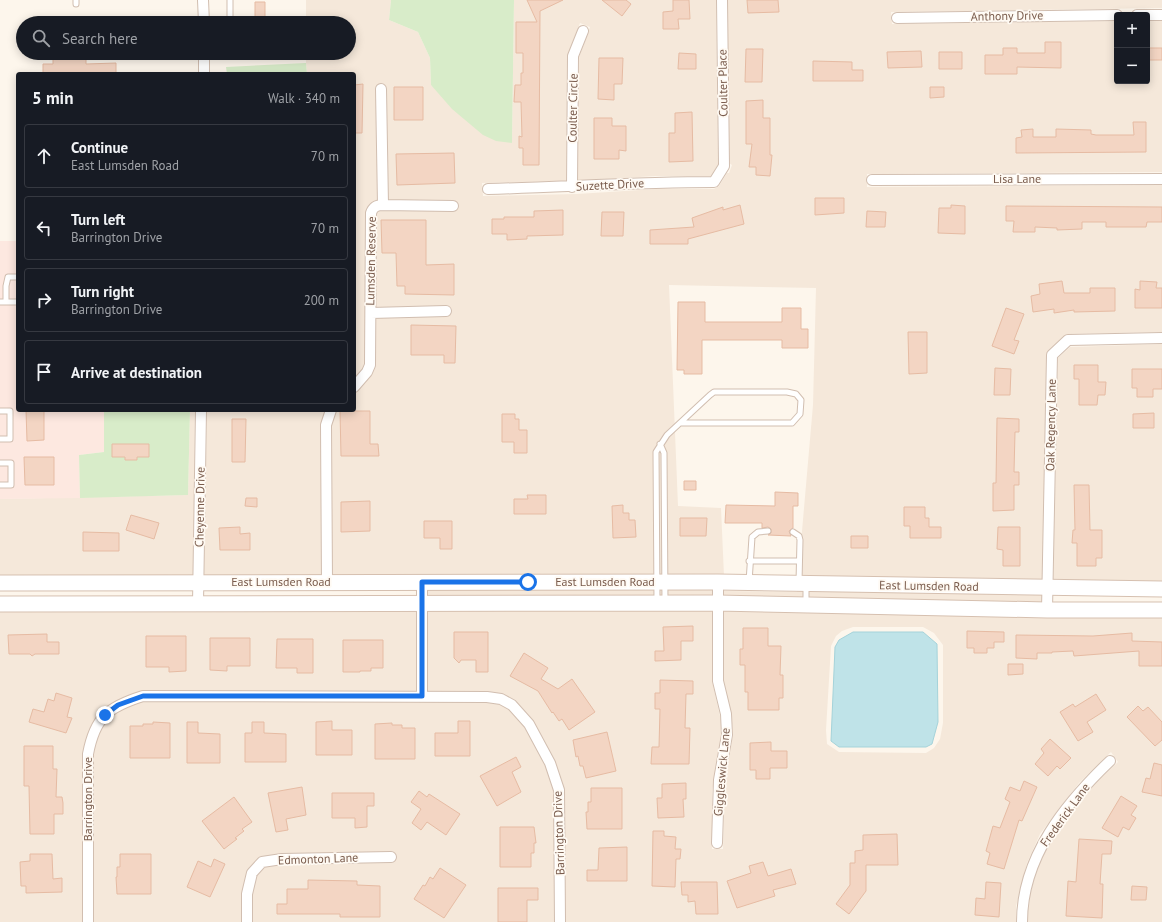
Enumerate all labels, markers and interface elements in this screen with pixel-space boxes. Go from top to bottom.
street label: Anthony Drive [971,7,1043,24]
map controls [1114,12,1150,84]
button: + [1114,12,1150,48]
search box [16,16,356,60]
icon: search [30,27,52,49]
text: Search here [62,29,138,48]
button: − [1114,48,1150,84]
street label: Coulter Place [714,49,731,117]
street label: Coulter Circle [564,73,581,143]
text: 5 min [32,87,73,109]
text: Walk · 340 m [268,90,340,107]
text: Continue [71,138,128,157]
icon: ahead [33,145,55,167]
text: 70 m [311,148,339,165]
text: East Lumsden Road [71,157,179,174]
street label: Lisa Lane [993,171,1041,186]
street label: Suzette Drive [575,175,644,194]
text: Turn left [71,210,125,229]
street label: Lumsden Reserve [362,216,379,306]
icon: left [33,217,55,239]
text: 70 m [311,220,339,237]
text: Barrington Drive [71,229,162,246]
text: Turn right [71,282,134,301]
icon: right [33,289,55,311]
text: 200 m [304,292,339,309]
text: Barrington Drive [71,301,162,318]
icon: arrive [33,361,55,383]
text: Arrive at destination [71,363,202,382]
street label: Oak Regency Lane [1042,379,1059,471]
street label: Cheyenne Drive [191,467,208,547]
route start [519,573,537,591]
street label: East Lumsden Road [231,574,331,589]
street label: East Lumsden Road [555,574,655,589]
street label: East Lumsden Road [879,577,979,594]
route end [96,706,114,724]
street label: Giggleswick Lane [710,727,733,817]
street label: Barrington Drive [80,757,95,841]
street label: Frederick Lane [1037,780,1093,849]
street label: Barrington Drive [550,791,567,875]
street label: Edmonton Lane [278,850,358,867]

